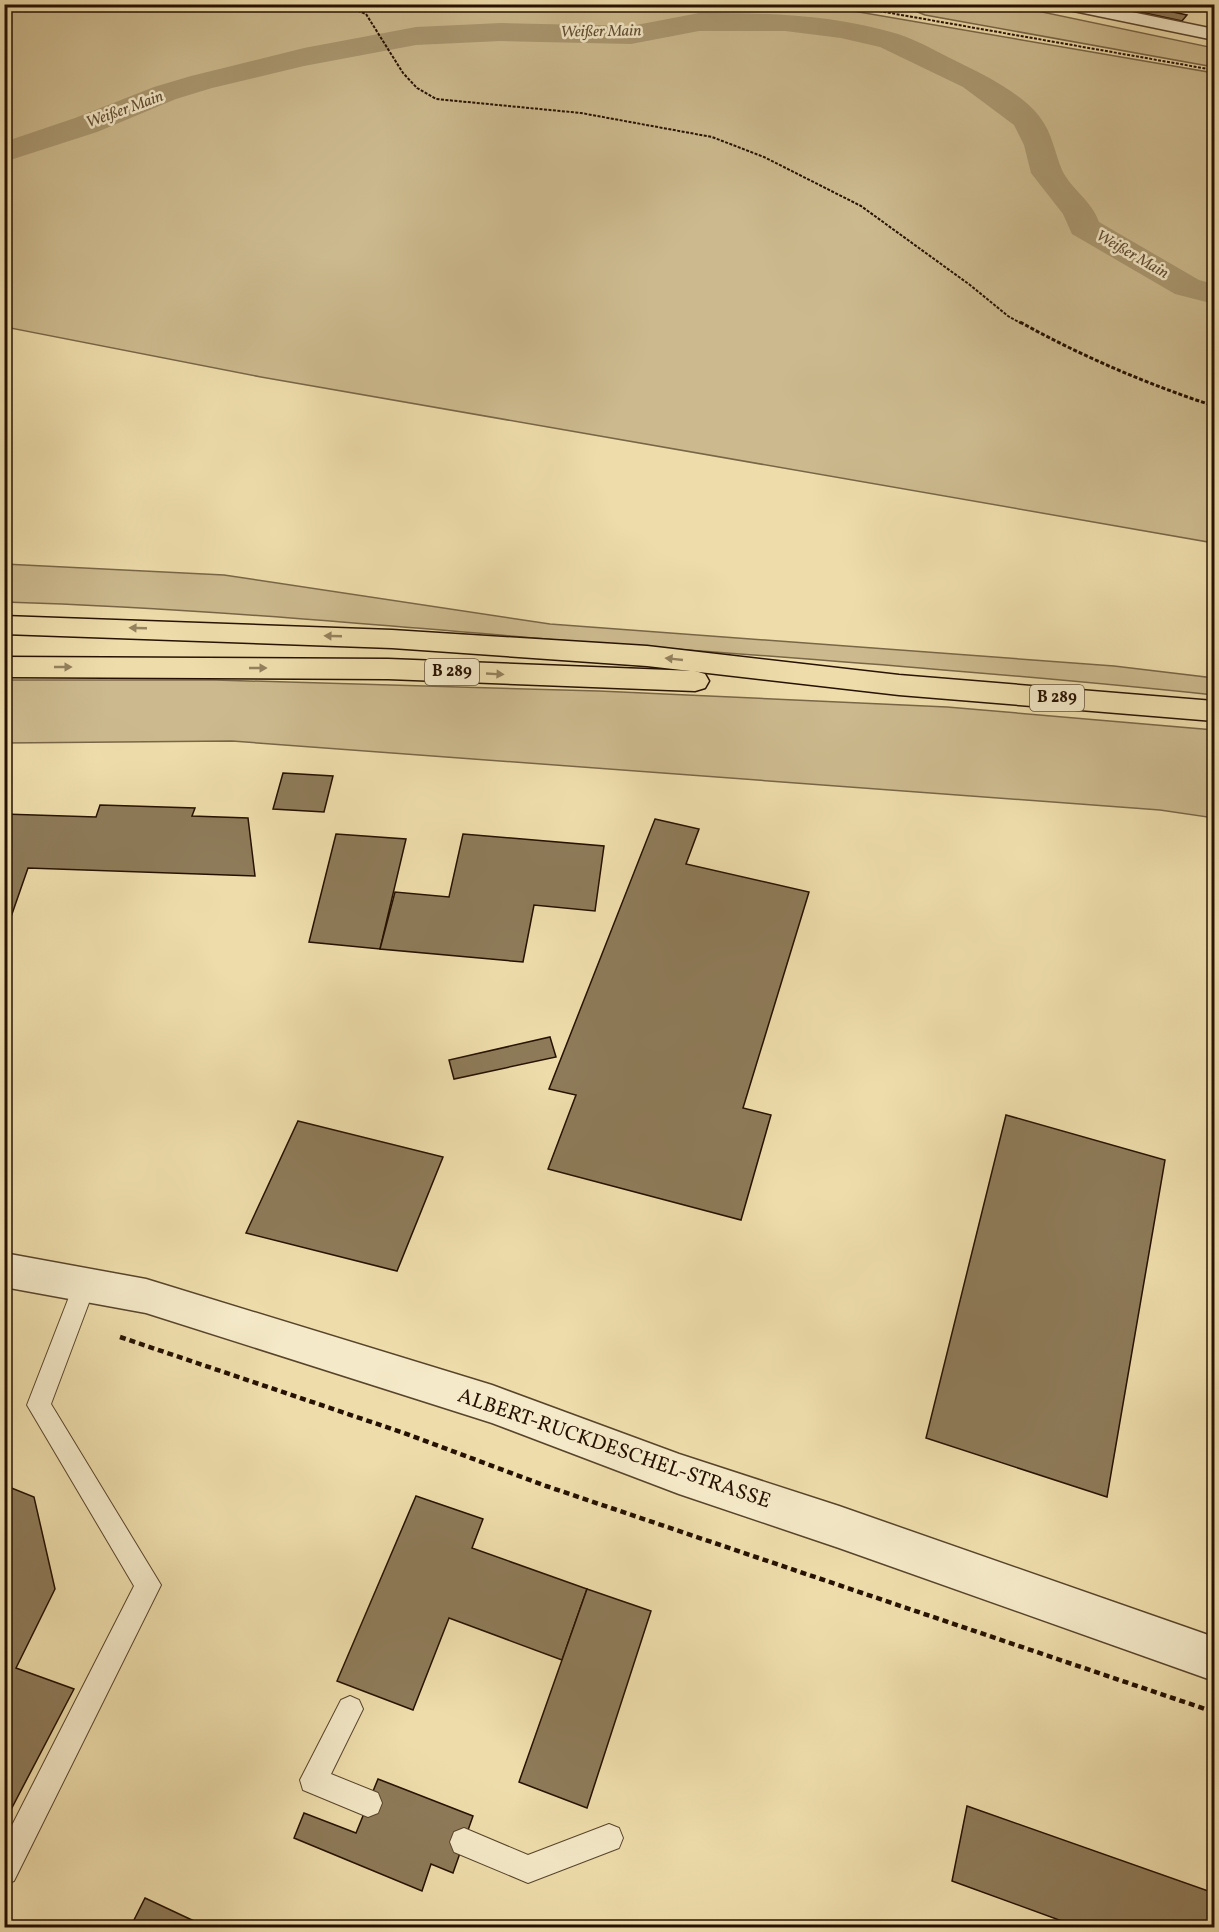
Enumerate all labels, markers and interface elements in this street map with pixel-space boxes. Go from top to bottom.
water label: Weißer Main [560,20,642,44]
water label: Weißer Main [83,86,167,134]
water label: Weißer Main [1091,225,1173,285]
one-way arrow [129,624,148,633]
one-way arrow [324,632,343,641]
one-way arrow [664,655,683,664]
road number: B 289 [425,659,479,685]
one-way arrow [53,662,72,672]
one-way arrow [248,663,267,673]
one-way arrow [485,670,504,679]
road number: B 289 [1030,685,1084,711]
street label: ALBERT-RUCKDESCHEL-STRASSE [454,1382,774,1516]

